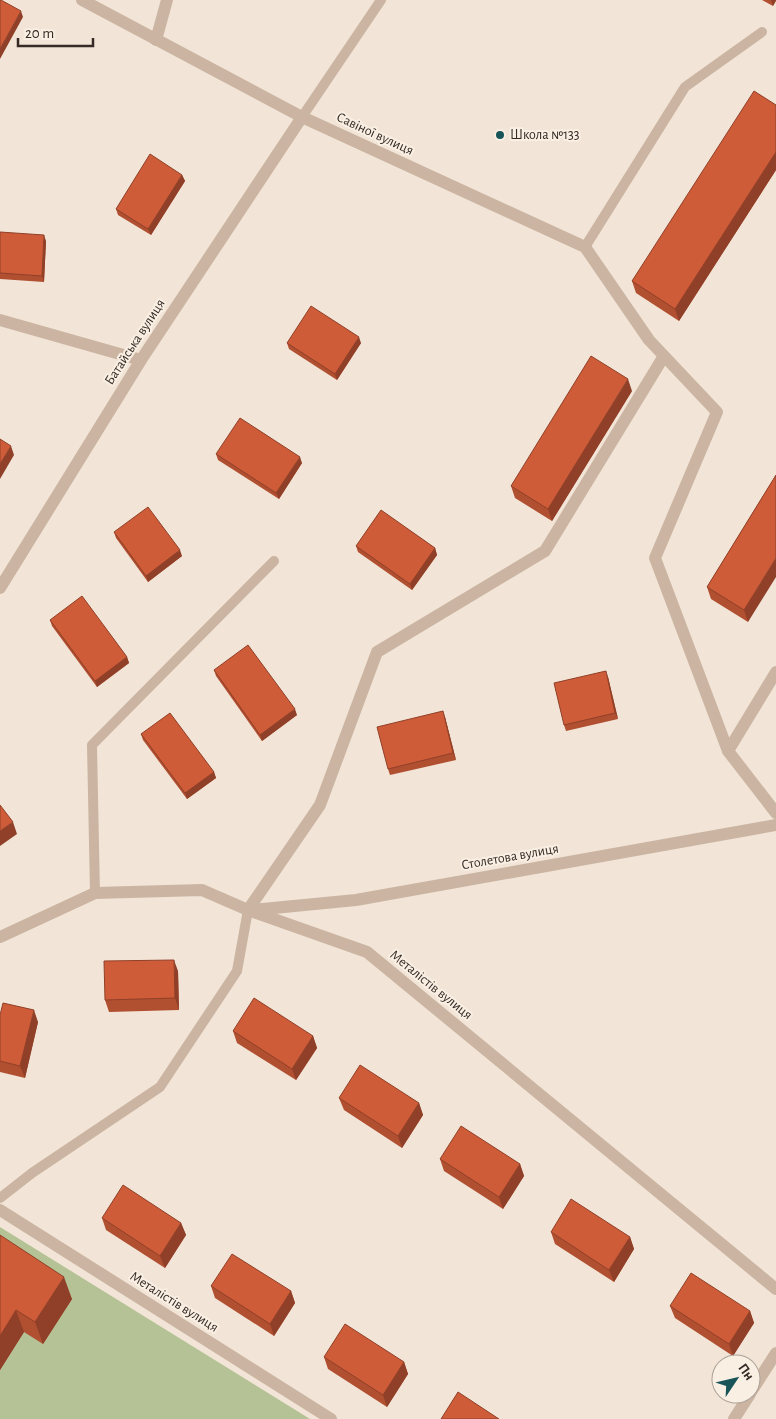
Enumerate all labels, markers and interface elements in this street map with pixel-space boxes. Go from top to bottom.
scale bar [18,15,92,47]
text: 20 m [25,26,54,41]
street label: Савіної вулиця [334,110,416,158]
place label: Школа №133 [510,128,580,142]
marker: Школа №133 [494,129,506,141]
street label: Батайська вулиця [102,297,168,387]
street label: Столетова вулиця [460,842,560,872]
street label: Металістів вулиця [387,948,475,1022]
street label: Металістів вулиця [127,1269,221,1335]
north arrow [711,1354,761,1404]
text: Пн [735,1361,756,1383]

